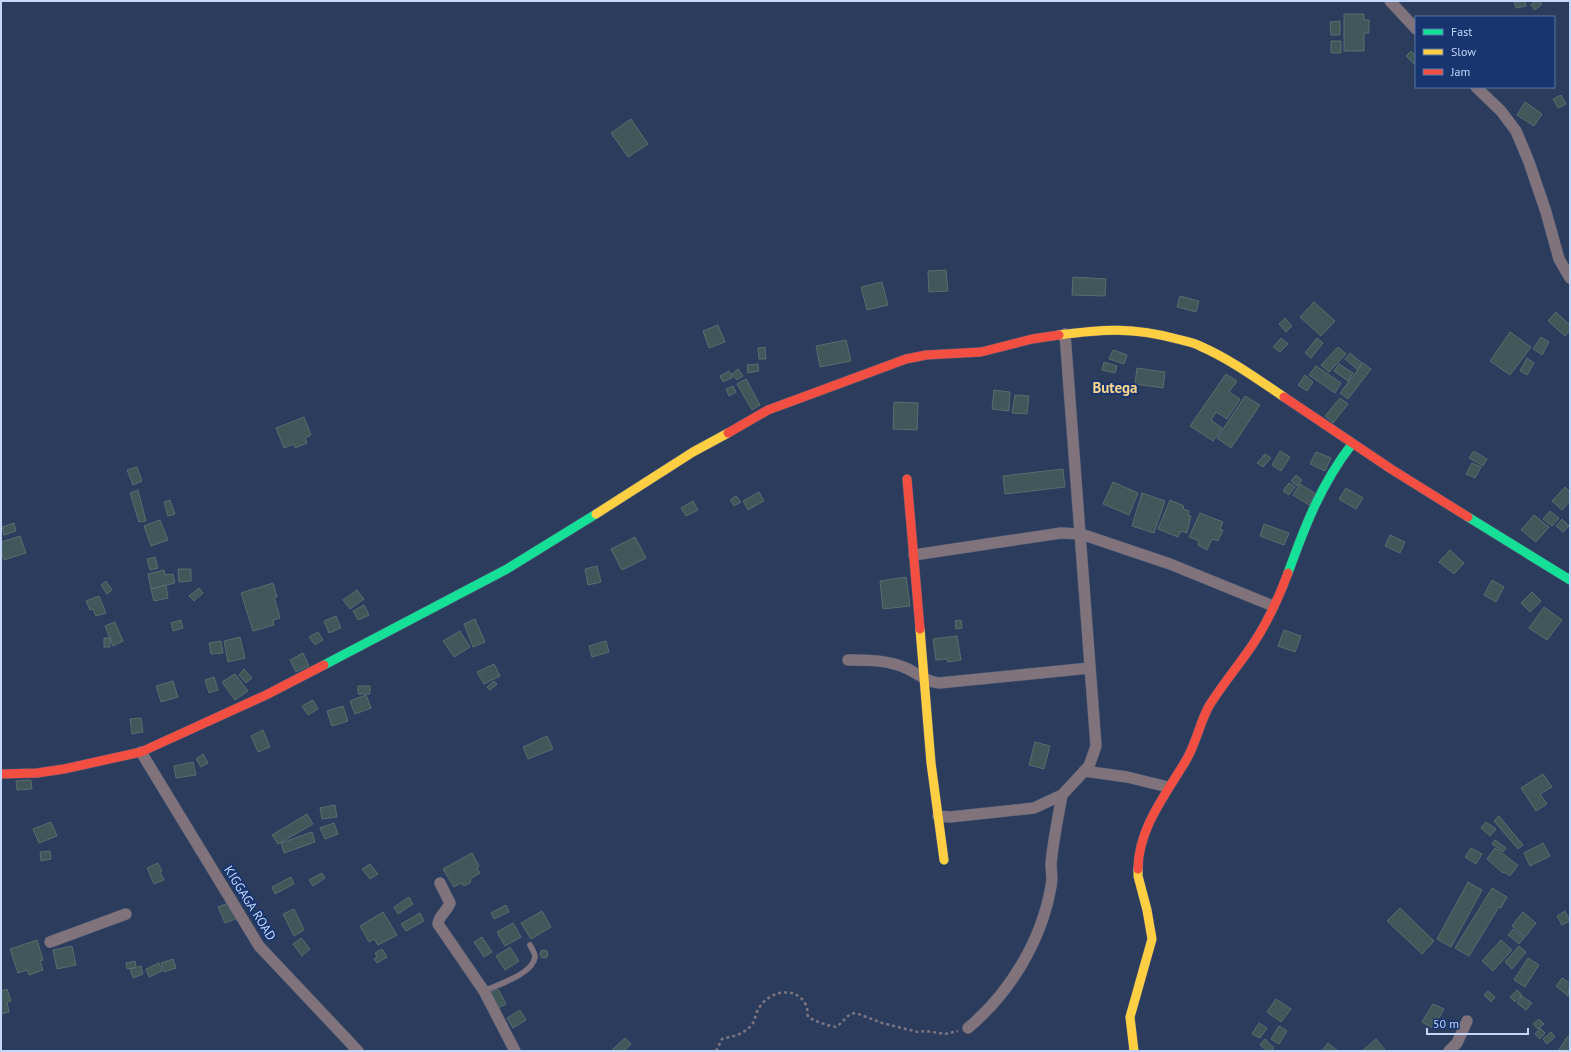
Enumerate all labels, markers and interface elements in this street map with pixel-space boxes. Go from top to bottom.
legend [1415,16,1555,88]
text: Fast [1451,24,1472,39]
text: Slow [1451,44,1476,59]
text: Jam [1450,64,1470,79]
district label: Butega [1092,378,1138,397]
street label: KIGGAGA ROAD [220,862,280,944]
scale bar [1427,1010,1528,1036]
text: 50 m [1433,1016,1459,1031]

